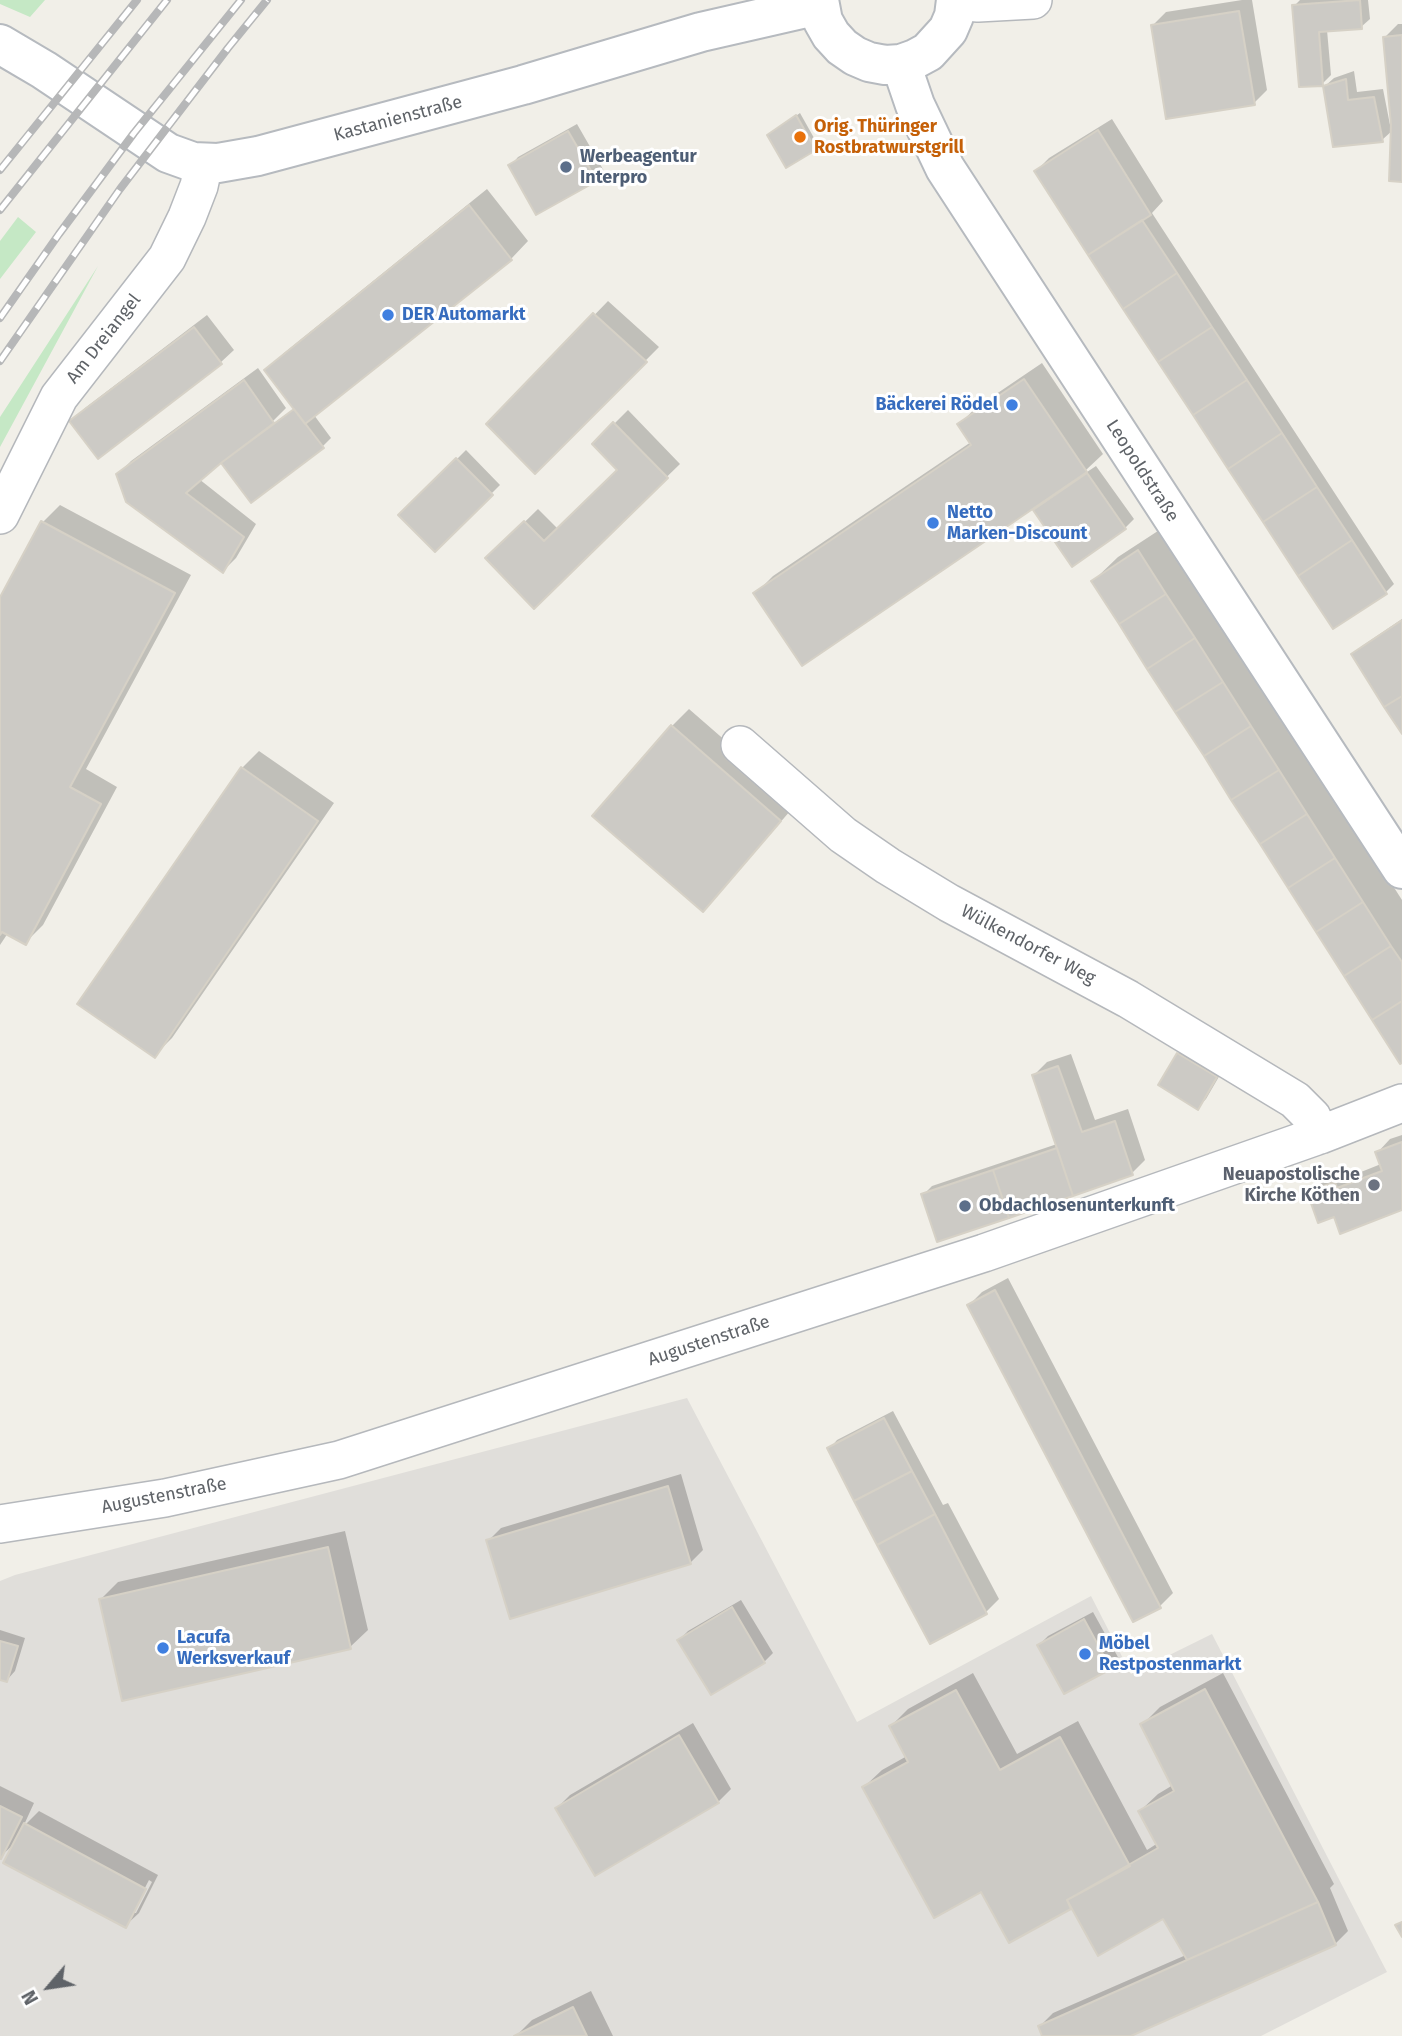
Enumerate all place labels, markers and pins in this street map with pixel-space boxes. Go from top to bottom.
place label: Orig. Thüringer Rostbratwurstgrill [814,116,964,158]
marker: Orig. Thüringer Rostbratwurstgrill [792,129,808,145]
place label: Werbeagentur Interpro [580,146,697,188]
marker: Werbeagentur Interpro [558,159,574,175]
place label: DER Automarkt [402,304,526,326]
marker: DER Automarkt [380,307,396,323]
place label: Bäckerei Rödel [875,394,998,416]
marker: Bäckerei Rödel [1004,397,1020,413]
place label: Netto Marken-Discount [947,502,1087,544]
marker: Netto Marken-Discount [925,515,941,531]
place label: Neuapostolische Kirche Köthen [1223,1164,1360,1206]
marker: Neuapostolische Kirche Köthen [1366,1177,1382,1193]
place label: Obdachlosenunterkunft [979,1195,1175,1217]
marker: Obdachlosenunterkunft [957,1198,973,1214]
place label: Lacufa Werksverkauf [177,1627,290,1670]
place label: Möbel Restpostenmarkt [1099,1633,1241,1676]
marker: Lacufa Werksverkauf [155,1640,171,1656]
marker: Möbel Restpostenmarkt [1077,1646,1093,1662]

